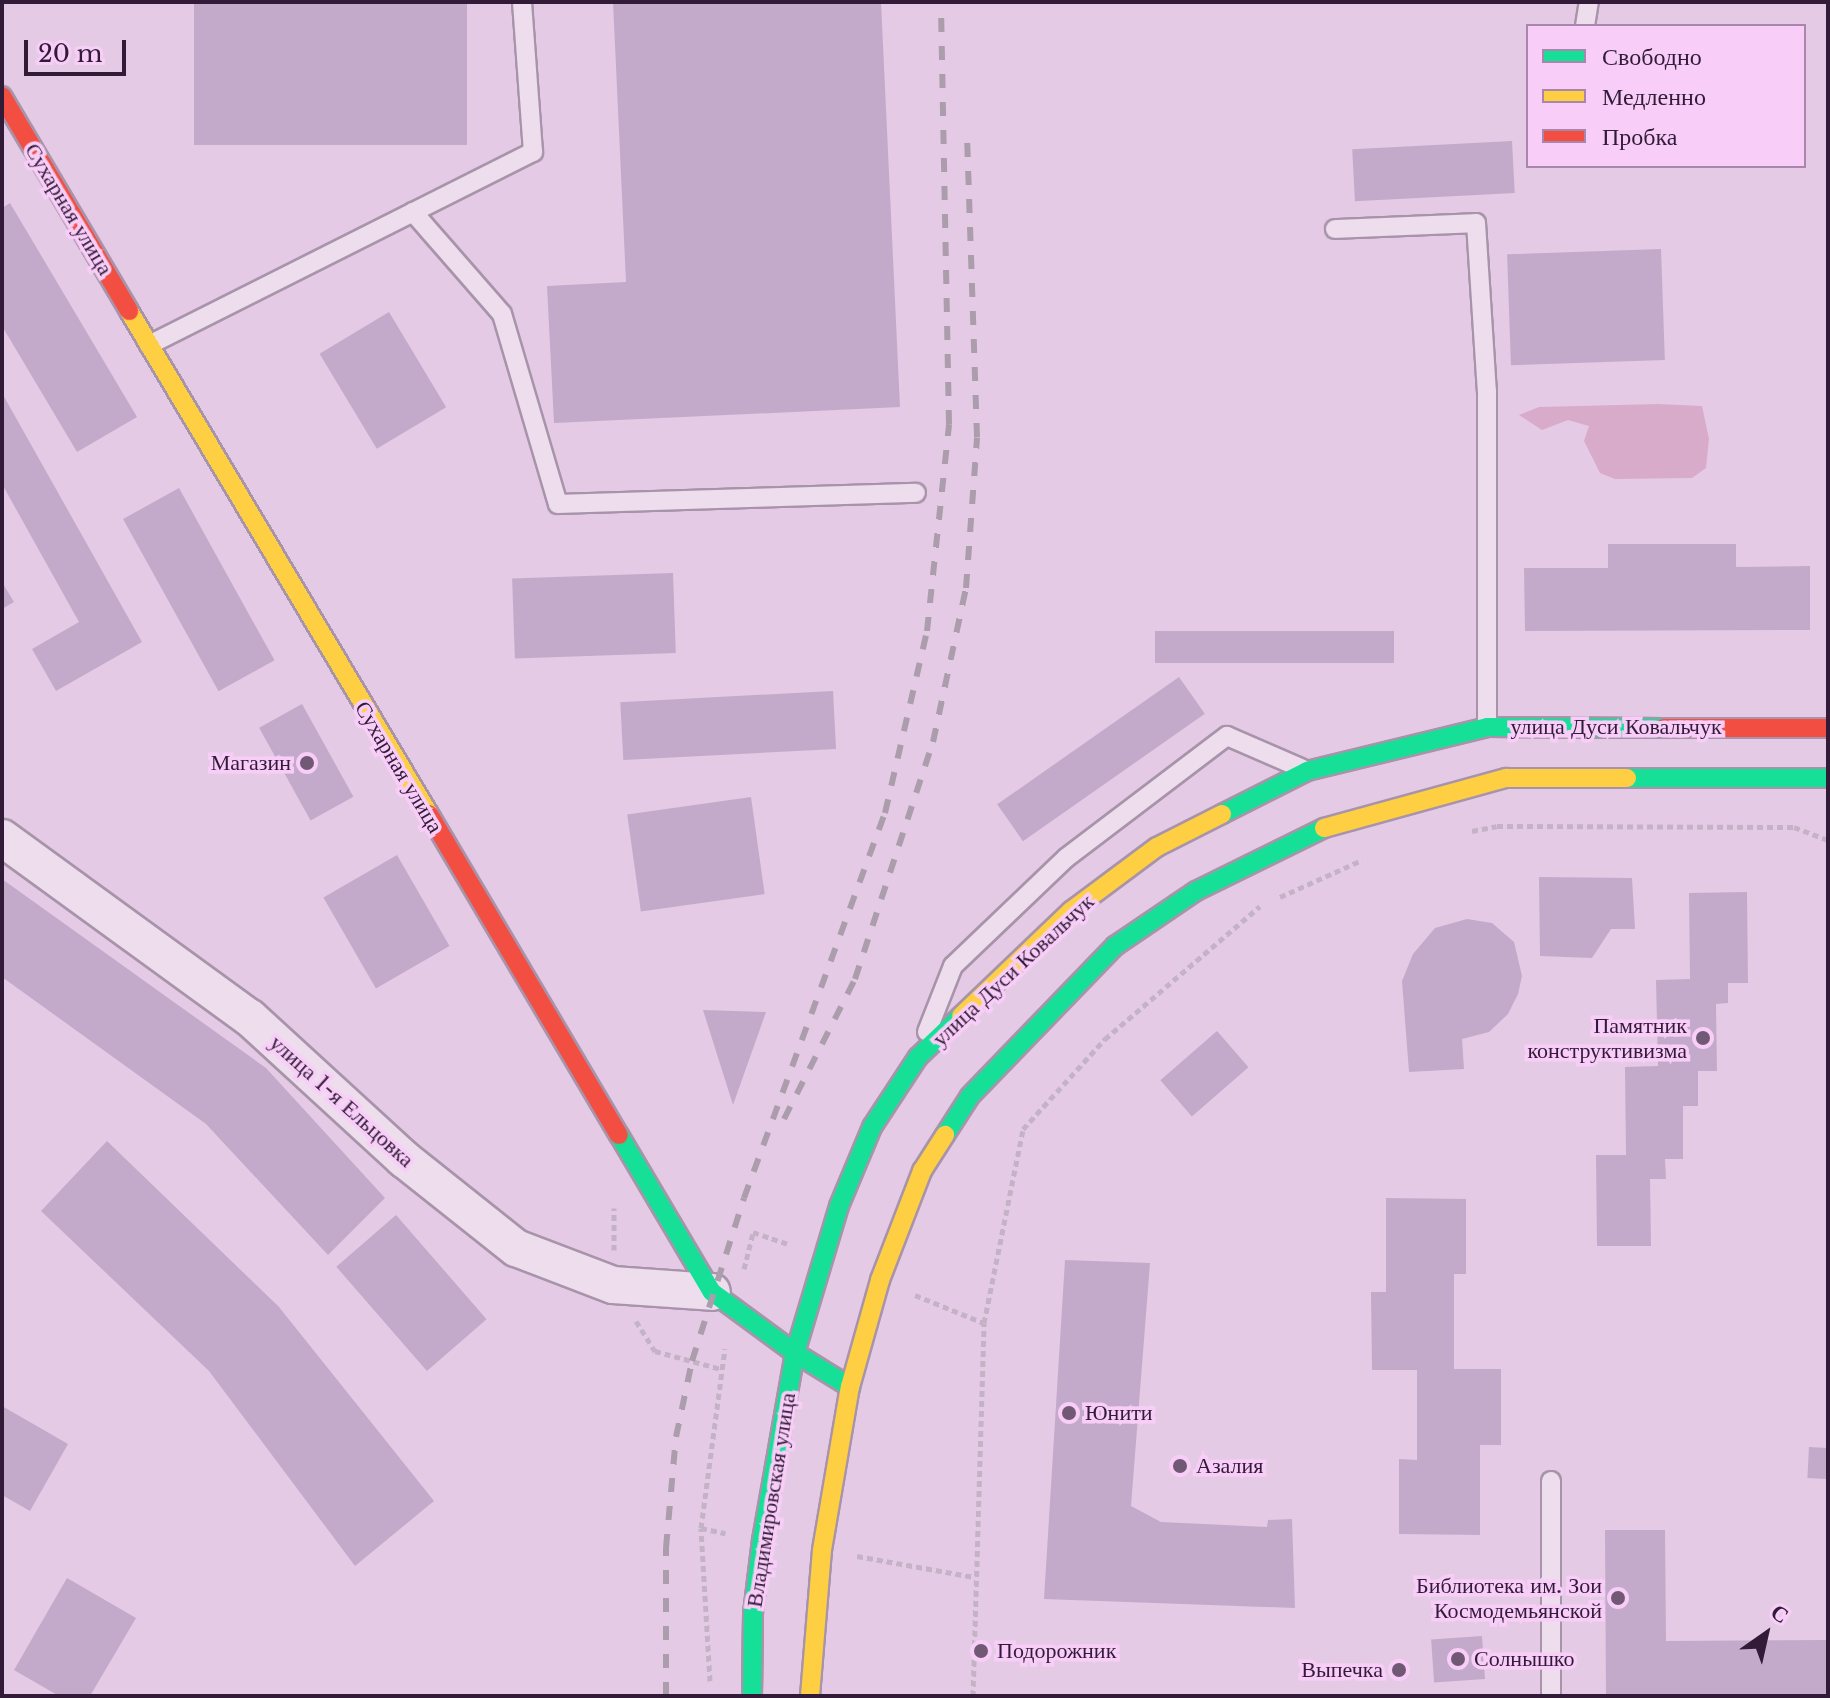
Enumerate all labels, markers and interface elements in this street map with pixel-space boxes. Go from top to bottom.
scale bar [28,24,130,74]
legend [1526,24,1806,168]
text: 20 m [38,39,103,68]
text: Свободно [1602,42,1702,71]
text: Медленно [1602,82,1706,111]
text: Пробка [1602,122,1678,151]
street label: Сухарная улица [19,138,119,280]
street label: Сухарная улица [349,696,449,838]
street label: улица Дуси Ковальчук [1510,714,1722,740]
place label: Магазин [211,750,291,776]
marker: Магазин [298,754,316,772]
street label: улица Дуси Ковальчук [927,888,1099,1052]
place label: Памятник конструктивизма [1527,1012,1687,1064]
street label: улица 1-я Ельцовка [265,1029,419,1173]
marker: Памятник конструктивизма [1694,1029,1712,1047]
street label: Владимировская улица [741,1391,801,1609]
place label: Юнити [1085,1400,1153,1426]
marker: Юнити [1060,1404,1078,1422]
place label: Азалия [1196,1453,1263,1479]
marker: Азалия [1171,1457,1189,1475]
place label: Библиотека им. Зои Космодемьянской [1416,1572,1602,1624]
marker: Библиотека им. Зои Космодемьянской [1609,1589,1627,1607]
north arrow [1726,1594,1806,1674]
text: С [1766,1598,1794,1629]
place label: Подорожник [997,1638,1116,1664]
marker: Подорожник [972,1642,990,1660]
place label: Солнышко [1474,1646,1574,1672]
marker: Солнышко [1449,1650,1467,1668]
place label: Выпечка [1301,1657,1383,1683]
marker: Выпечка [1390,1661,1408,1679]

